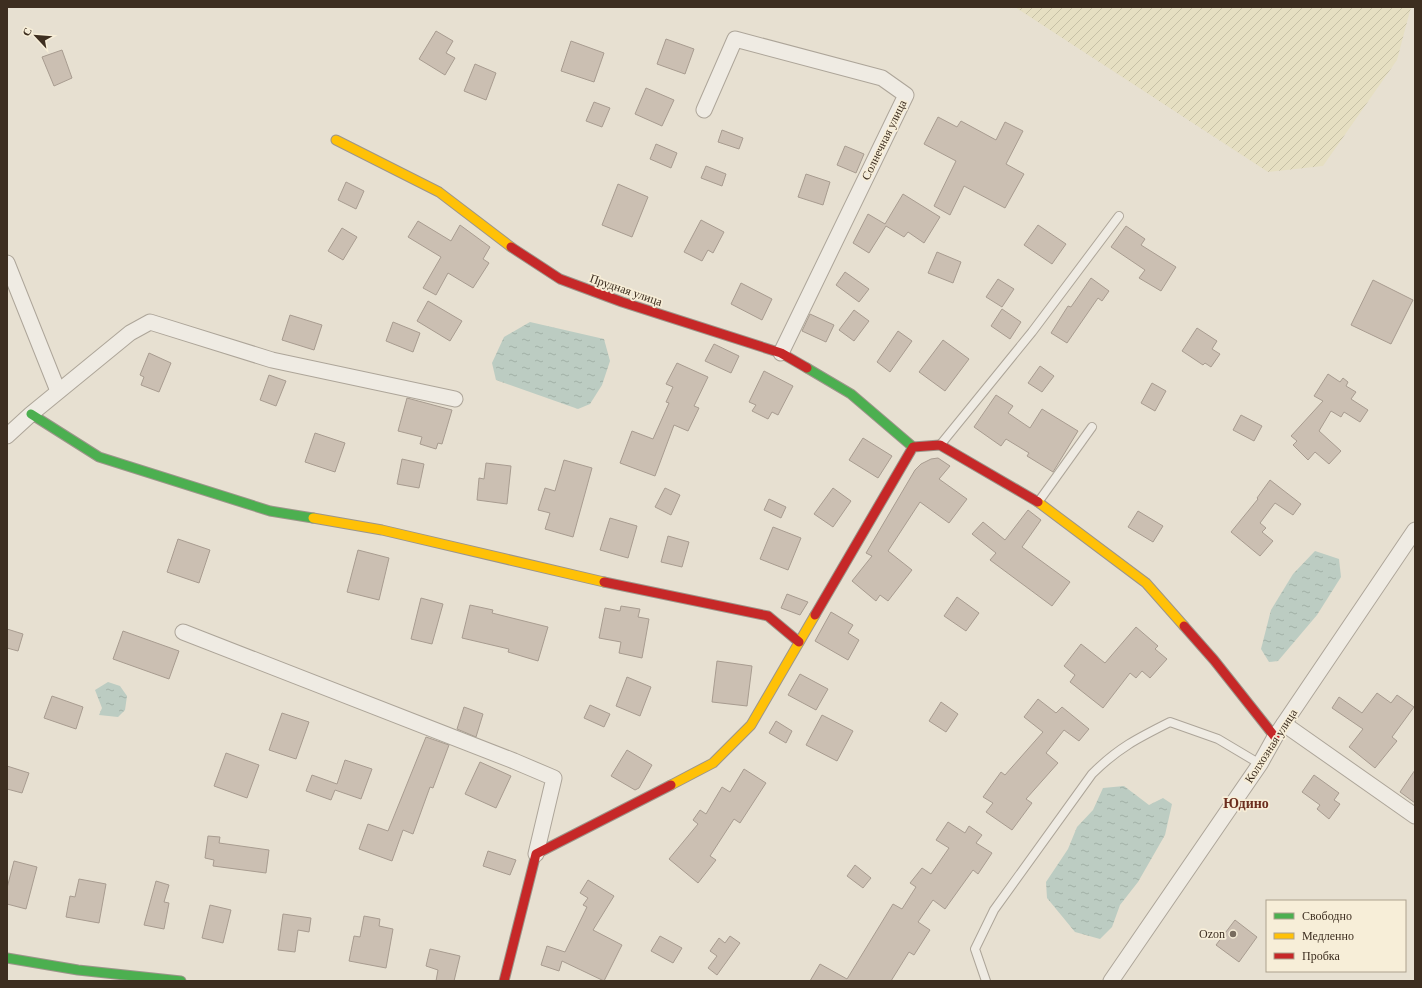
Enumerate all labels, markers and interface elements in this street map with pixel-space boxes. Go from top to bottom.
north arrow [16,16,56,56]
text: С [20,25,34,38]
street label: Солнечная улица [859,97,910,182]
street label: Прудная улица [588,271,665,309]
street label: Колхозная улица [1242,706,1300,786]
district label: Юдино [1223,796,1269,811]
legend [1266,900,1406,972]
text: Свободно [1302,909,1352,923]
place label: Ozon [1199,927,1225,941]
marker: Ozon [1228,929,1238,939]
text: Медленно [1302,929,1354,943]
text: Пробка [1302,949,1340,963]

